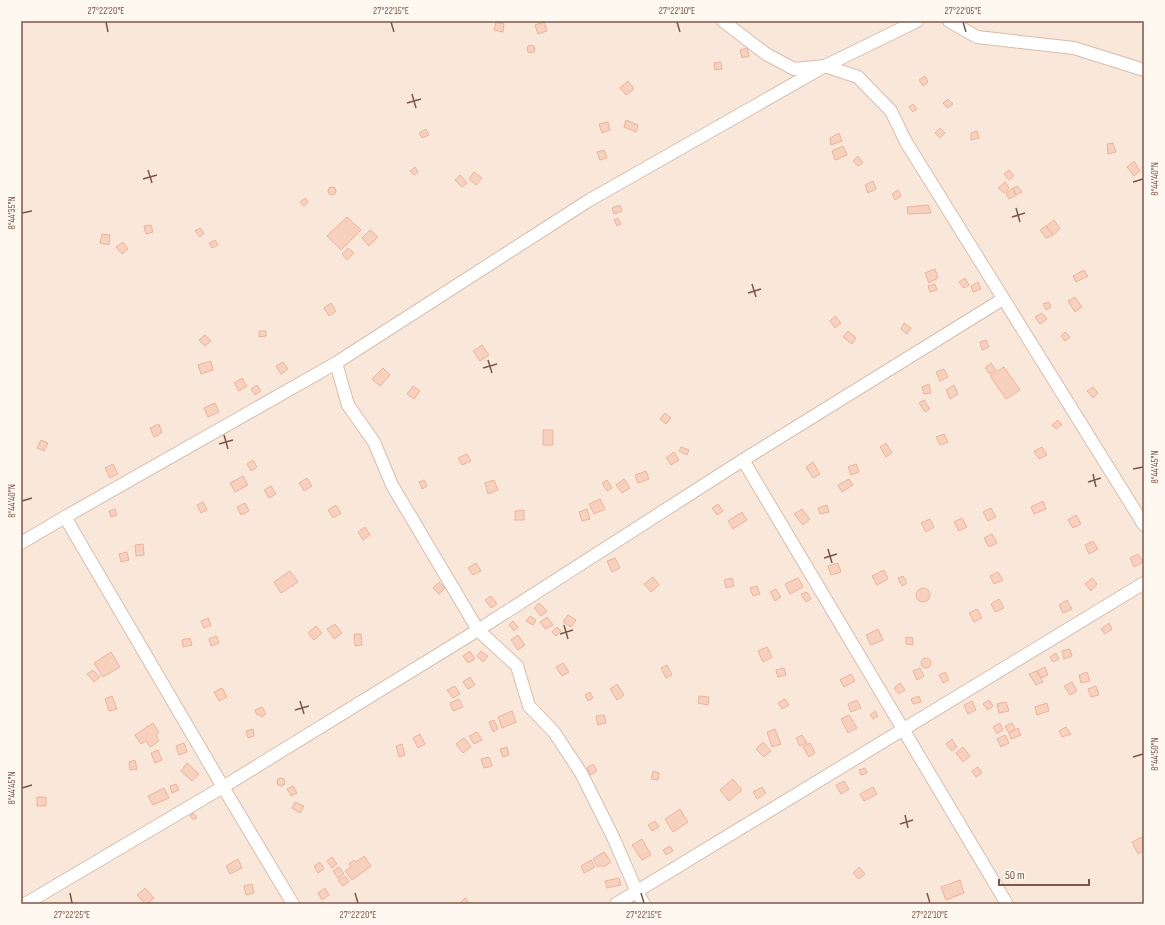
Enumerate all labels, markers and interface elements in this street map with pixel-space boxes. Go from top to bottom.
text: 27°22'20"E [88,5,124,17]
text: 27°22'15"E [373,5,409,17]
text: 27°22'10"E [659,5,695,17]
text: 27°22'05"E [945,5,981,17]
text: 8°44'40"N [1149,162,1161,196]
text: 8°44'35"N [6,196,18,230]
text: 8°44'45"N [1149,450,1161,484]
text: 8°44'40"N [6,484,18,518]
text: 8°44'50"N [1149,737,1161,771]
text: 8°44'45"N [6,771,18,805]
scale bar [999,861,1089,887]
text: 50 m [1005,868,1025,883]
text: 27°22'25"E [54,909,90,921]
text: 27°22'20"E [340,909,376,921]
text: 27°22'15"E [626,909,662,921]
text: 27°22'10"E [912,909,948,921]

